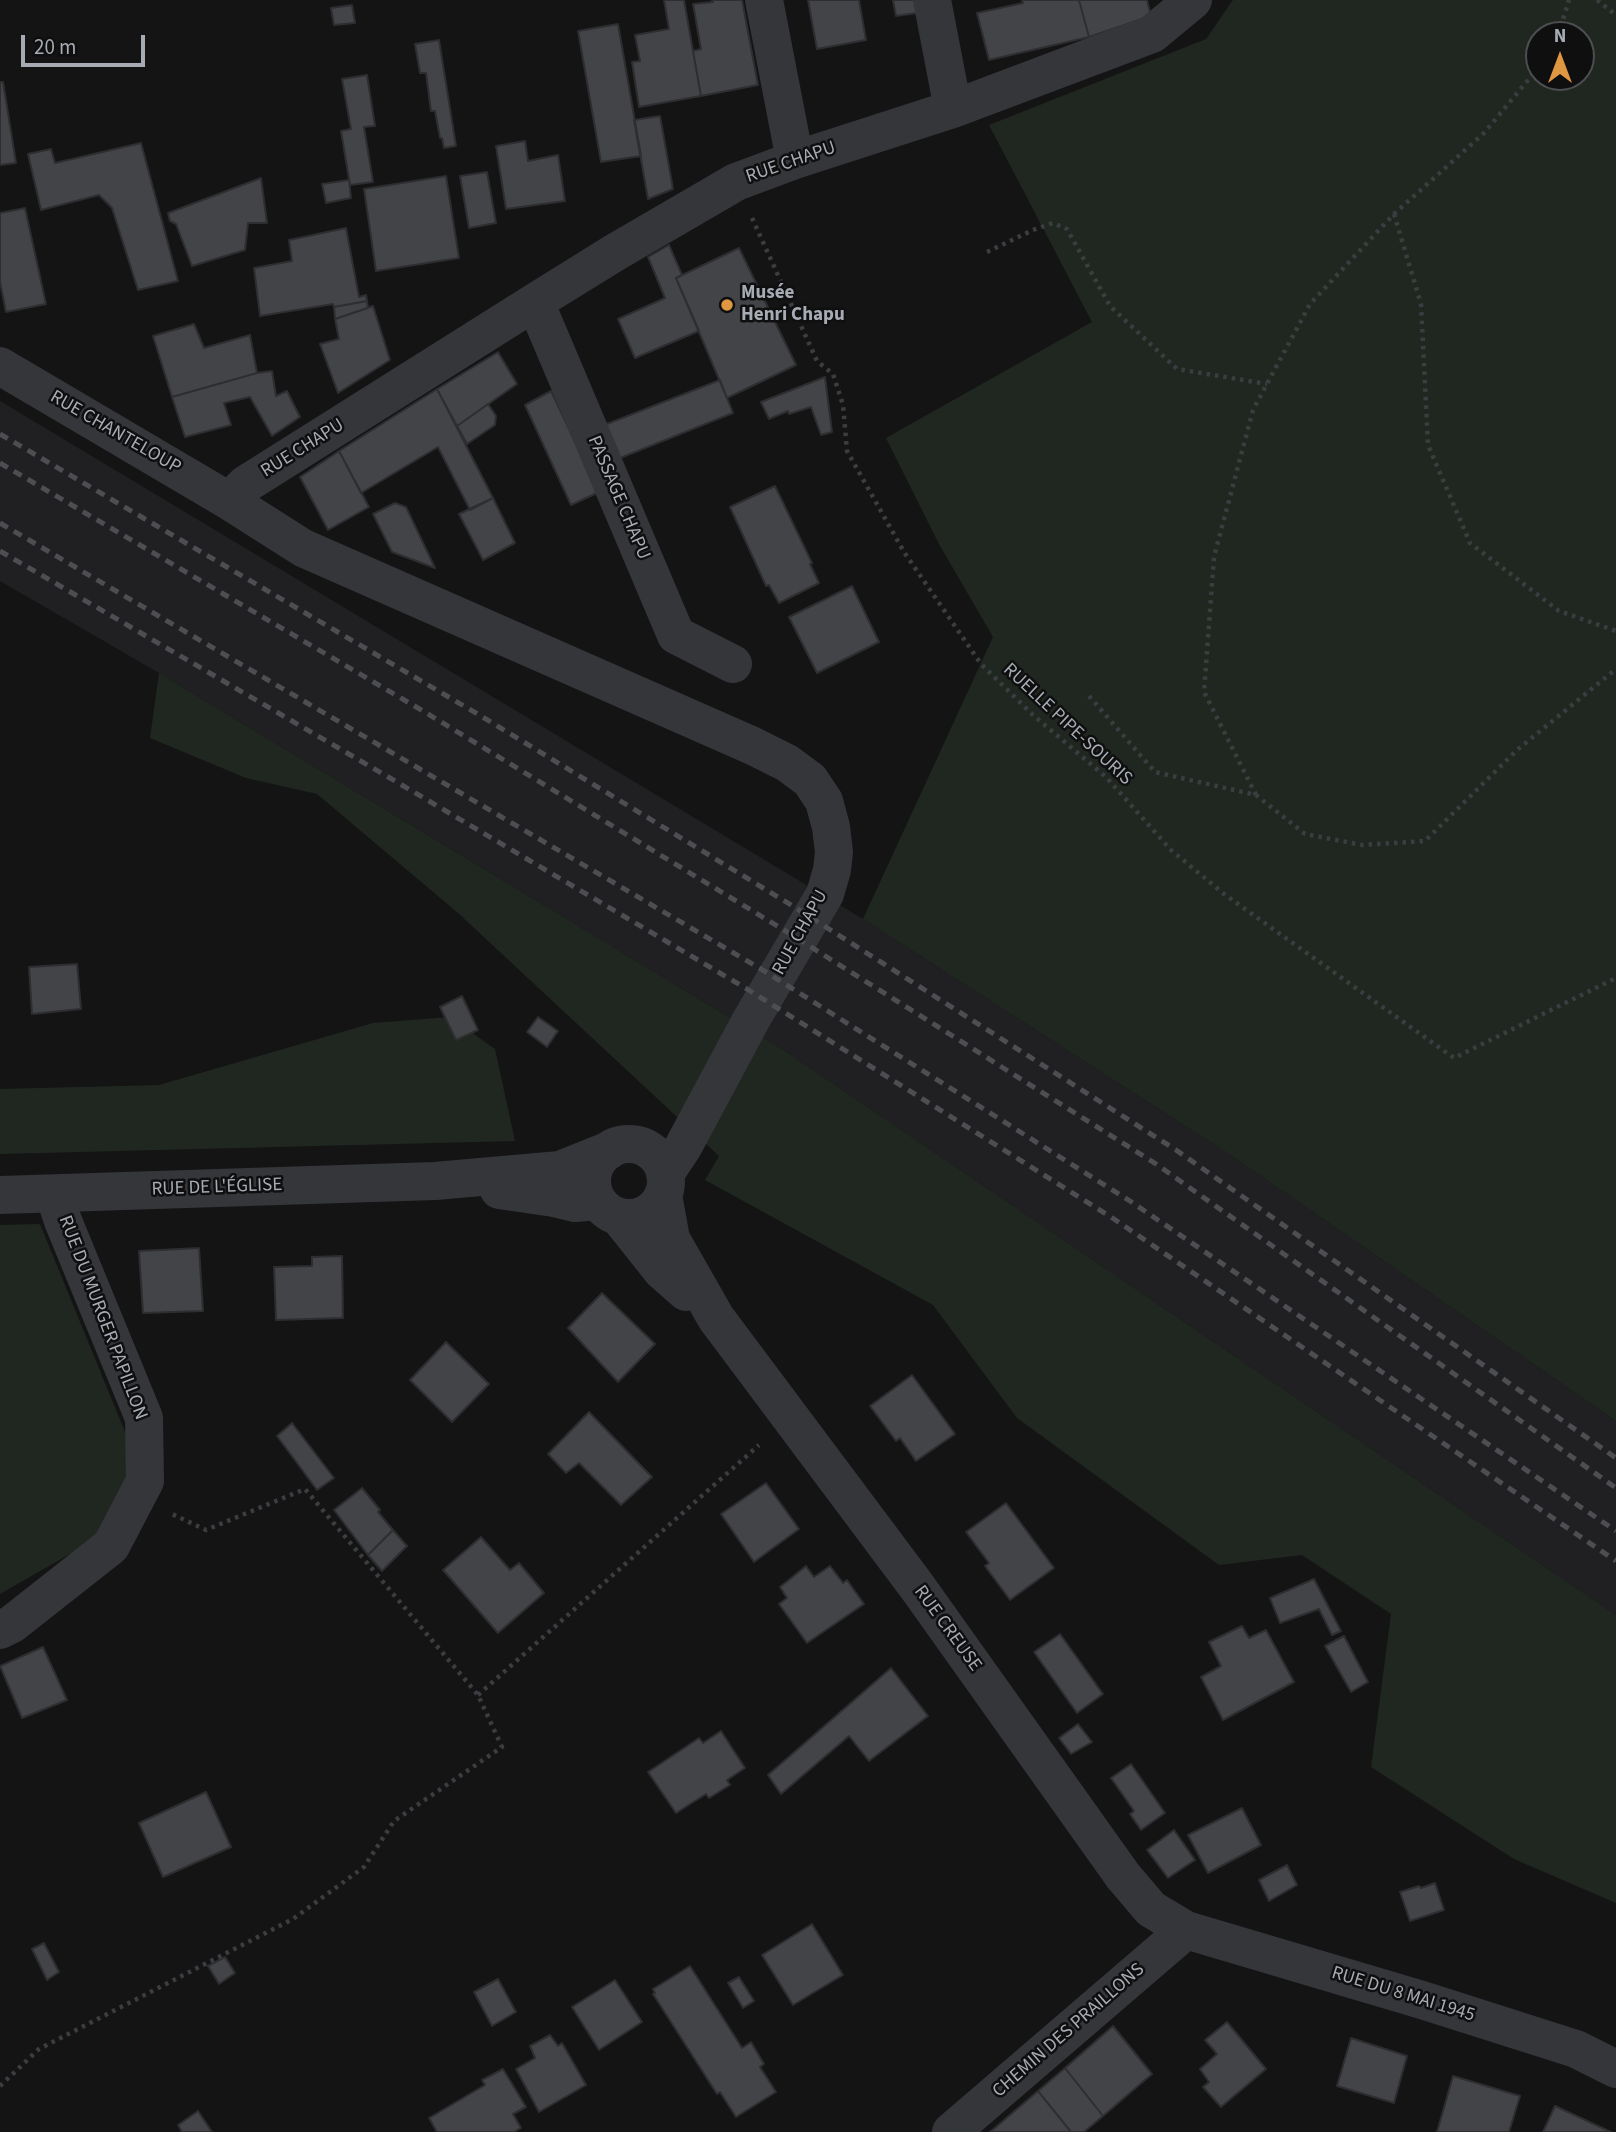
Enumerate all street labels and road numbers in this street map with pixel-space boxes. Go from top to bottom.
street label: RUE CHAPU [743,137,839,189]
street label: RUE CHANTELOUP [46,386,184,480]
street label: RUE CHAPU [257,415,349,483]
street label: PASSAGE CHAPU [582,433,654,563]
street label: RUELLE PIPE-SOURIS [998,659,1136,791]
street label: RUE CHAPU [768,887,834,979]
street label: RUE DE L'ÉGLISE [151,1174,283,1202]
street label: RUE DU MURGER PAPILLON [53,1213,151,1423]
street label: RUE CREUSE [908,1582,986,1676]
street label: CHEMIN DES PRAILLONS [988,1959,1150,2103]
street label: RUE DU 8 MAI 1945 [1329,1962,1477,2028]

